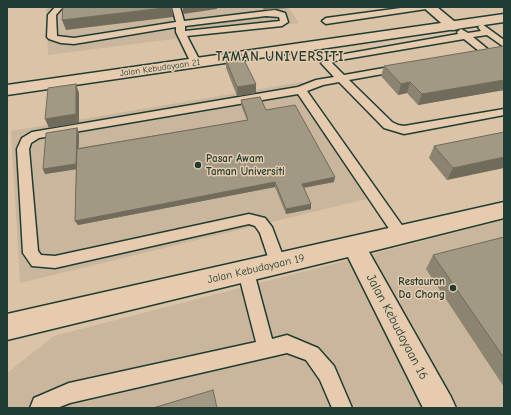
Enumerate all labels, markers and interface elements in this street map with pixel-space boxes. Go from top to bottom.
district label: TAMAN UNIVERSITI [216,49,344,65]
street label: Jalan Kebudayaan 21 [119,57,201,79]
place label: Pasar Awam Taman Universiti [206,152,285,178]
marker: Pasar Awam Taman Universiti [193,160,203,170]
street label: Jalan Kebudayaan 19 [206,251,306,287]
street label: Jalan Kebudayaan 16 [363,271,431,383]
place label: Restauran Da Chong [398,275,445,301]
marker: Restauran Da Chong [448,283,458,293]

